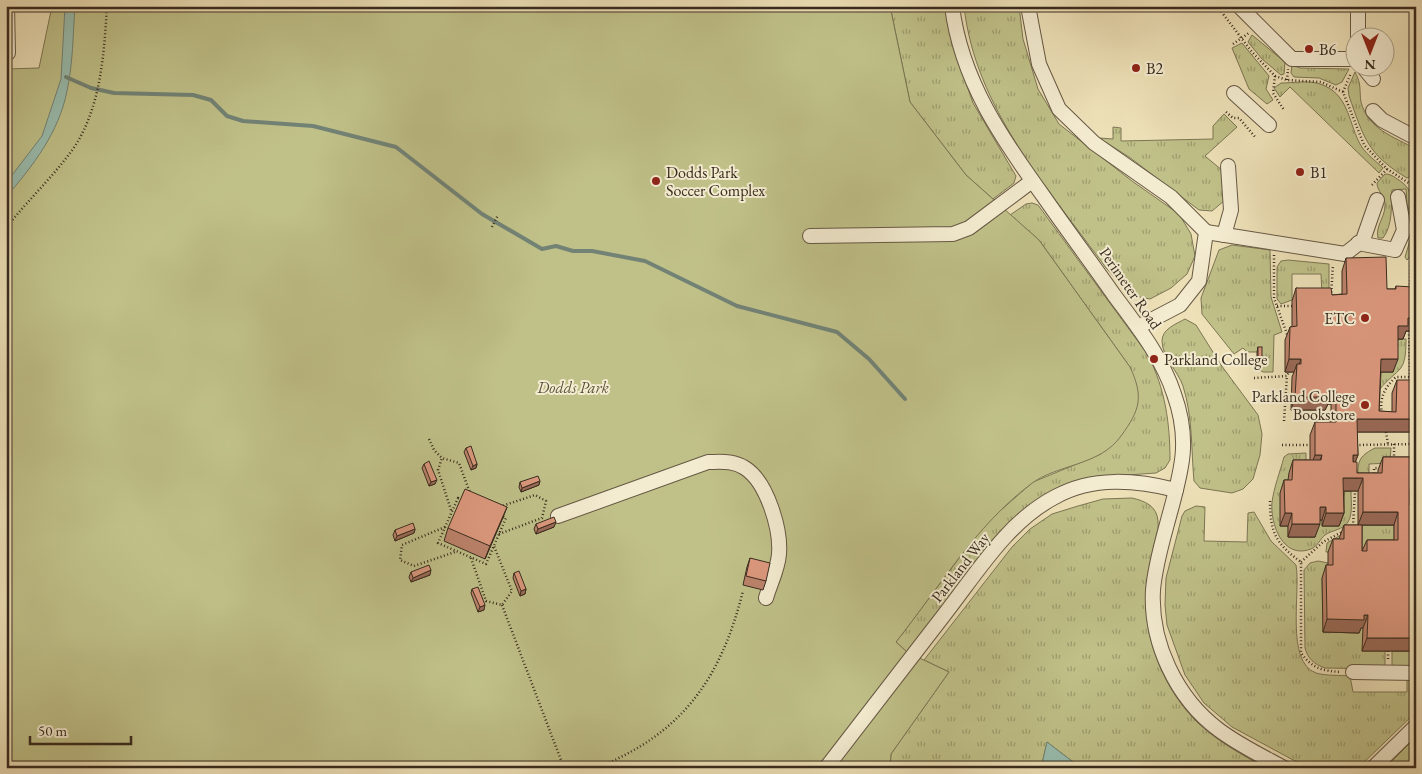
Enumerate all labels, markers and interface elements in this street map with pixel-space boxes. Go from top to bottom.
north arrow [1344,28,1394,78]
place label: B6 [1319,39,1336,60]
marker: B6 [1303,43,1315,55]
text: N [1364,56,1376,74]
place label: B2 [1146,58,1163,79]
marker: B2 [1130,62,1142,74]
place label: Dodds Park Soccer Complex [666,162,765,201]
place label: B1 [1310,162,1327,183]
marker: B1 [1294,166,1306,178]
marker: Dodds Park Soccer Complex [650,175,662,187]
street label: Perimeter Road [1095,243,1167,334]
place label: ETC [1324,308,1355,329]
marker: ETC [1359,312,1371,324]
place label: Parkland College [1164,349,1267,370]
marker: Parkland College [1148,353,1160,365]
park label: Dodds Park [536,377,609,398]
place label: Parkland College Bookstore [1252,386,1355,425]
marker: Parkland College Bookstore [1359,399,1371,411]
street label: Parkland Way [926,527,995,607]
scale bar [30,714,131,746]
text: 50 m [38,721,67,740]

